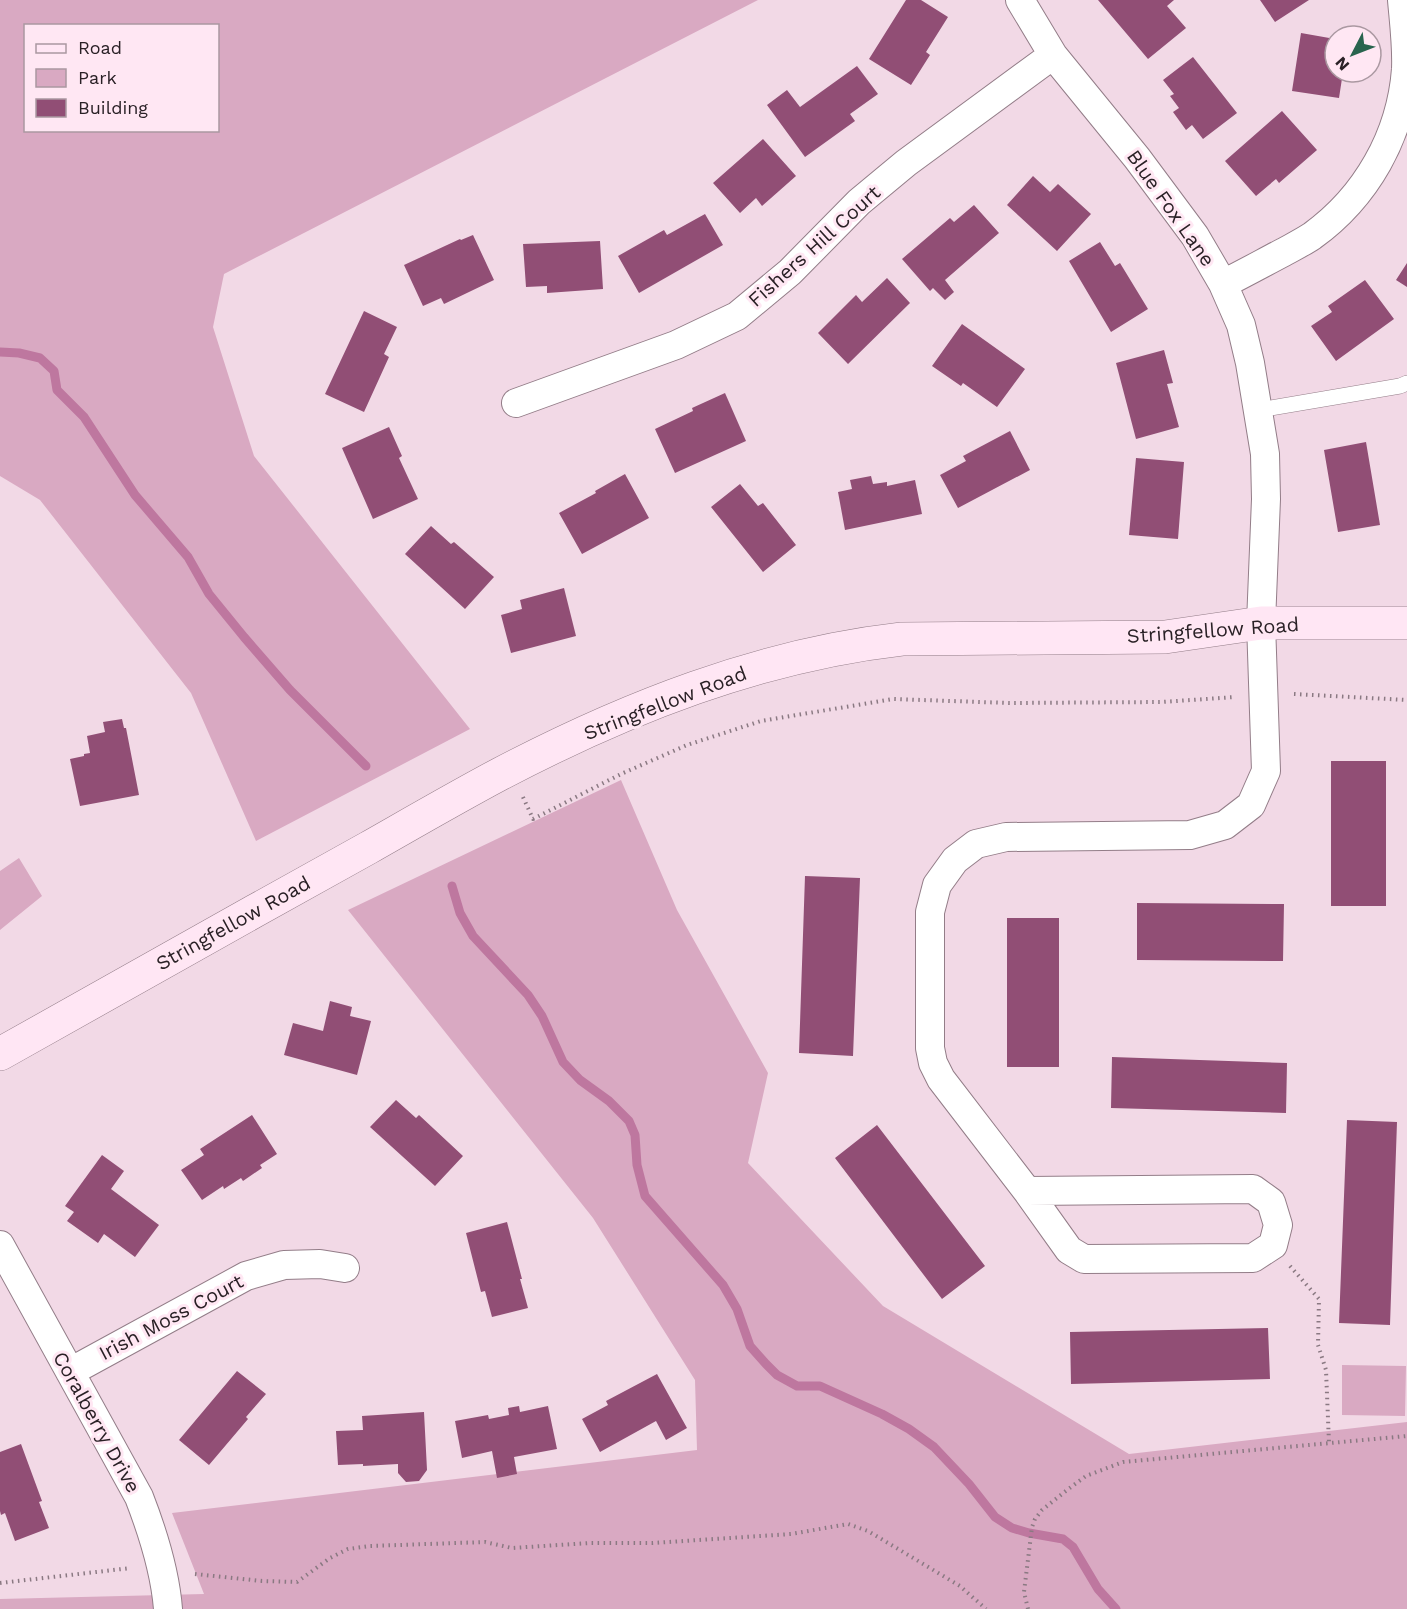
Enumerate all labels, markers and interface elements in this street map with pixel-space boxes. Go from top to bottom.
legend [24,24,219,132]
north arrow [1323,24,1383,84]
text: Road [78,37,122,58]
text: N [1331,53,1353,74]
text: Park [78,67,117,88]
text: Building [78,97,148,118]
street label: Blue Fox Lane [1122,145,1220,271]
street label: Fishers Hill Court [743,180,885,312]
street label: Stringfellow Road [1126,612,1300,648]
street label: Stringfellow Road [580,661,750,745]
street label: Stringfellow Road [152,871,314,975]
street label: Irish Moss Court [95,1269,248,1365]
street label: Coralberry Drive [48,1347,146,1497]

